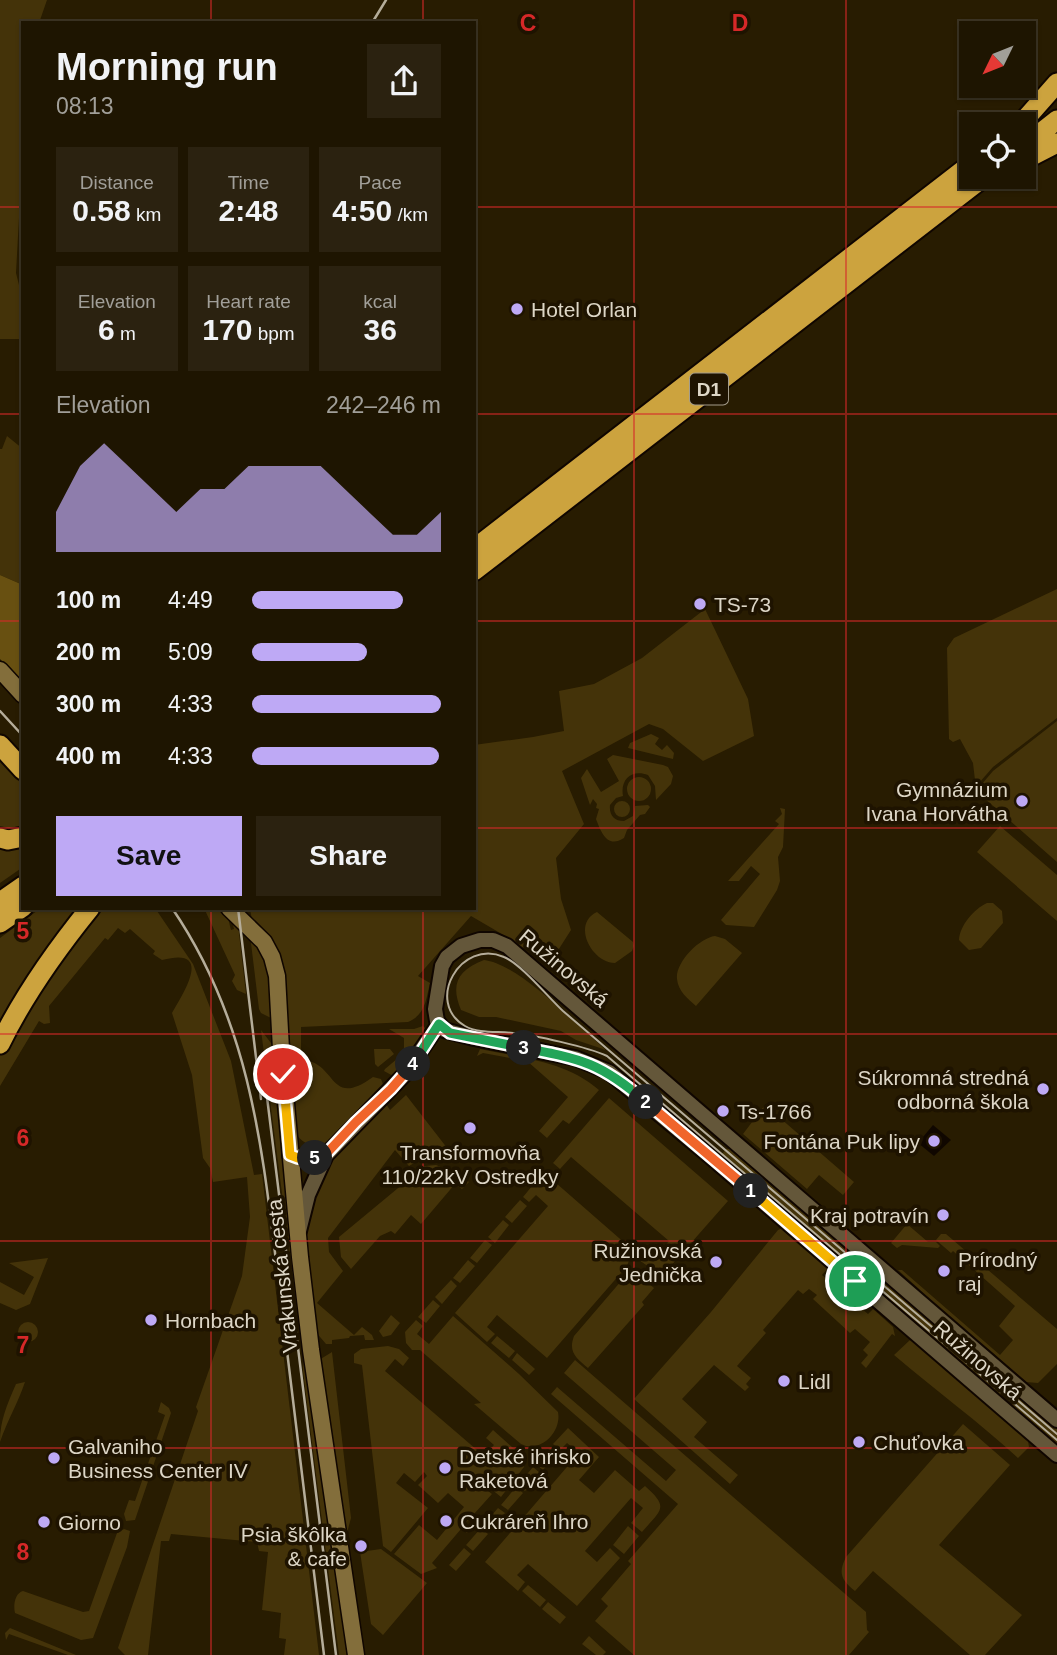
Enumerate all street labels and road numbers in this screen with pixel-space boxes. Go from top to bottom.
road number: D1 [690,374,728,404]
street label: Ružinovská [515,924,613,1012]
street label: Vrakunská cesta [262,1198,302,1354]
street label: Ružinovská [929,1316,1027,1404]

